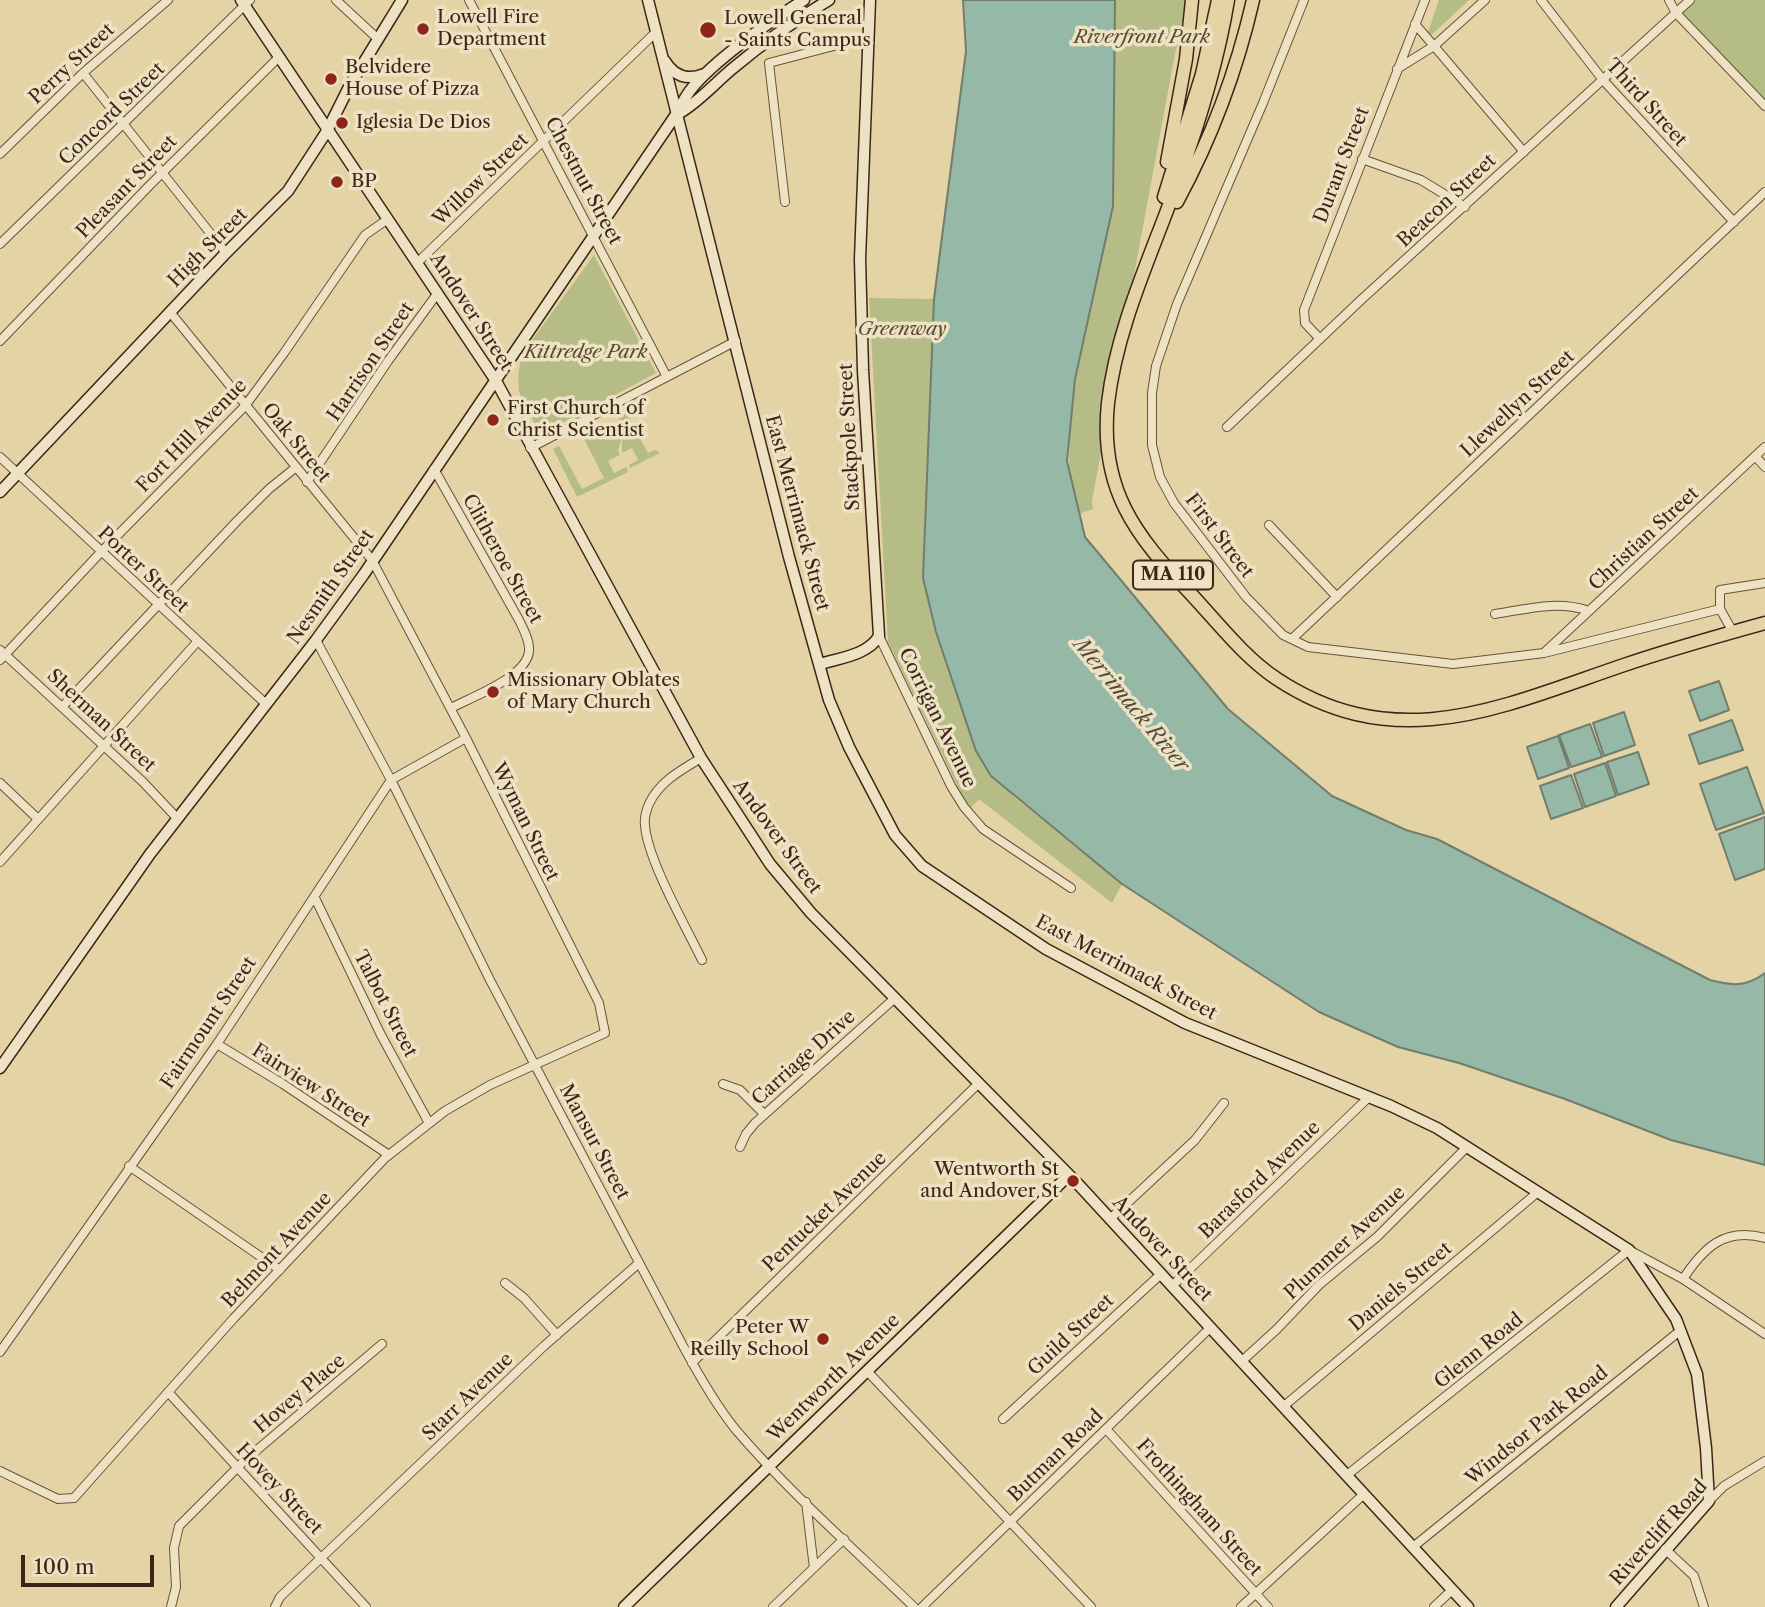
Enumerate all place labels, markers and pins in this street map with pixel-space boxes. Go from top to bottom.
place label: Lowell Fire Department [437,7,546,51]
place label: Lowell General - Saints Campus [724,8,871,52]
marker: Lowell General - Saints Campus [698,20,718,40]
marker: Lowell Fire Department [415,21,431,37]
place label: Belvidere House of Pizza [345,57,480,101]
marker: Belvidere House of Pizza [323,71,339,87]
place label: Iglesia De Dios [356,112,491,134]
marker: Iglesia De Dios [334,115,350,131]
place label: BP [351,171,377,193]
marker: BP [329,174,345,190]
place label: First Church of Christ Scientist [507,398,644,442]
marker: First Church of Christ Scientist [485,412,501,428]
place label: Missionary Oblates of Mary Church [507,670,680,714]
marker: Missionary Oblates of Mary Church [485,684,501,700]
place label: Wentworth St and Andover St [920,1159,1059,1203]
marker: Wentworth St and Andover St [1065,1173,1081,1189]
place label: Peter W Reilly School [690,1317,809,1361]
marker: Peter W Reilly School [815,1331,831,1347]

